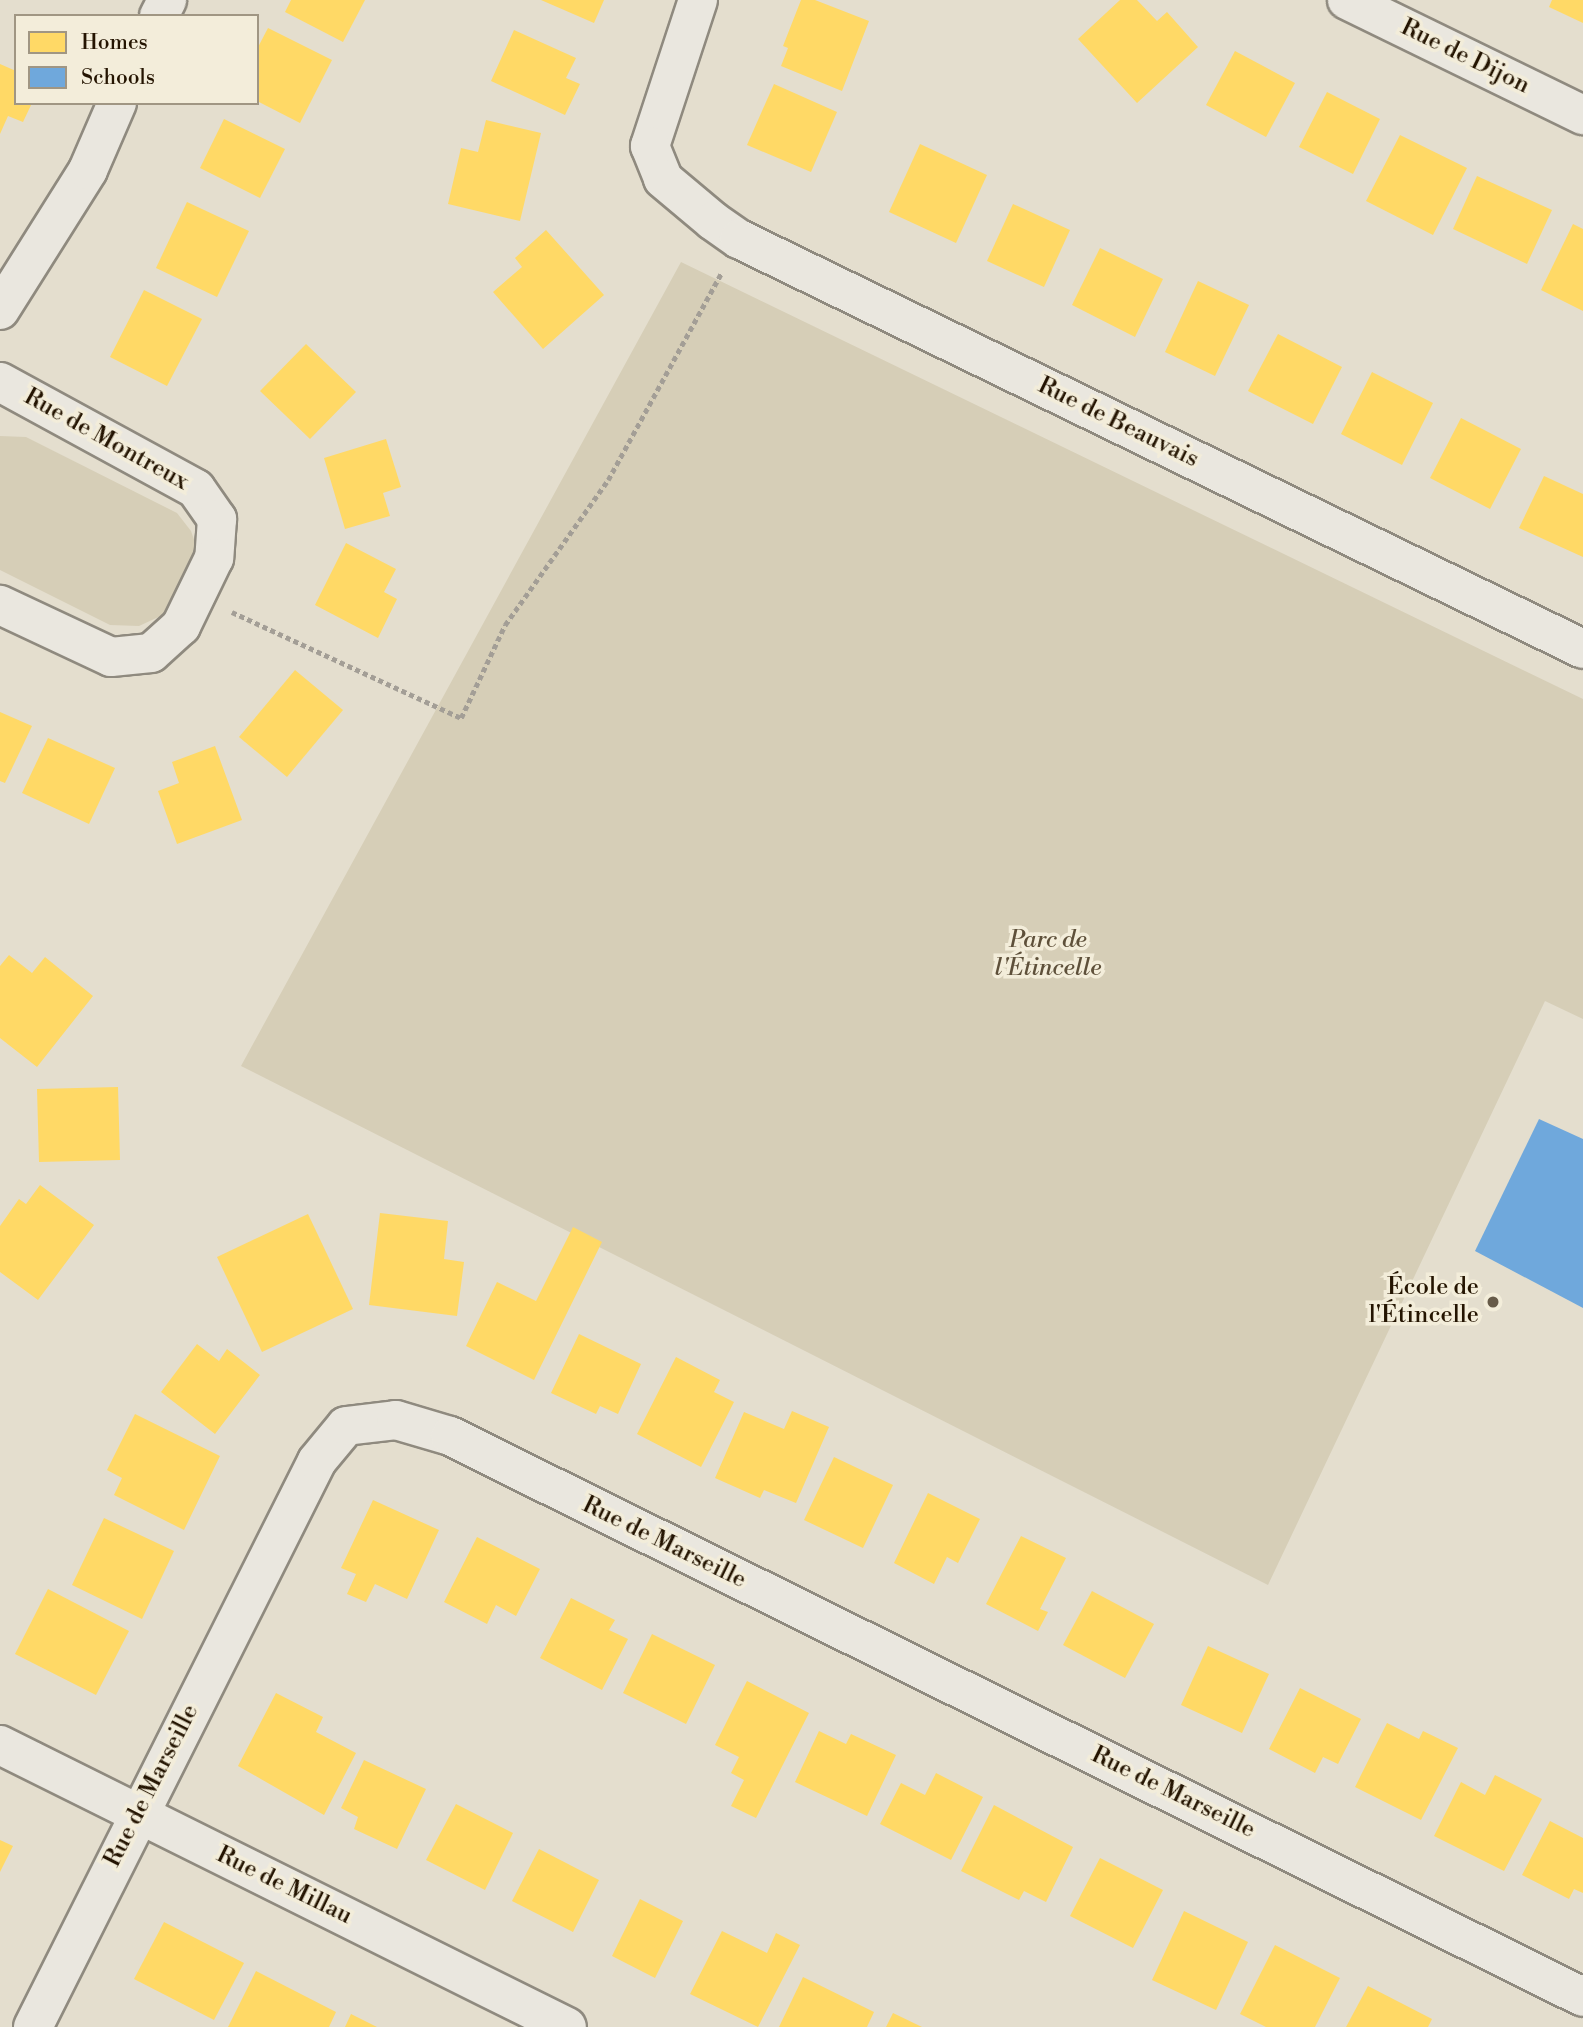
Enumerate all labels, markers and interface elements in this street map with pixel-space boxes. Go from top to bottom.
street label: Rue de Dijon [1396,13,1534,101]
legend [14,14,259,105]
text: Homes [81,30,148,56]
text: Schools [81,65,155,91]
street label: Rue de Beauvais [1033,372,1203,474]
street label: Rue de Montreux [19,383,193,497]
park label: Parc de l'Étincelle [994,927,1102,983]
place label: École de l'Étincelle [1369,1274,1479,1330]
marker: École de l'Étincelle [1485,1294,1501,1310]
street label: Rue de Marseille [577,1491,751,1595]
street label: Rue de Marseille [99,1700,205,1872]
street label: Rue de Marseille [1086,1741,1260,1845]
street label: Rue de Millau [212,1841,356,1931]

